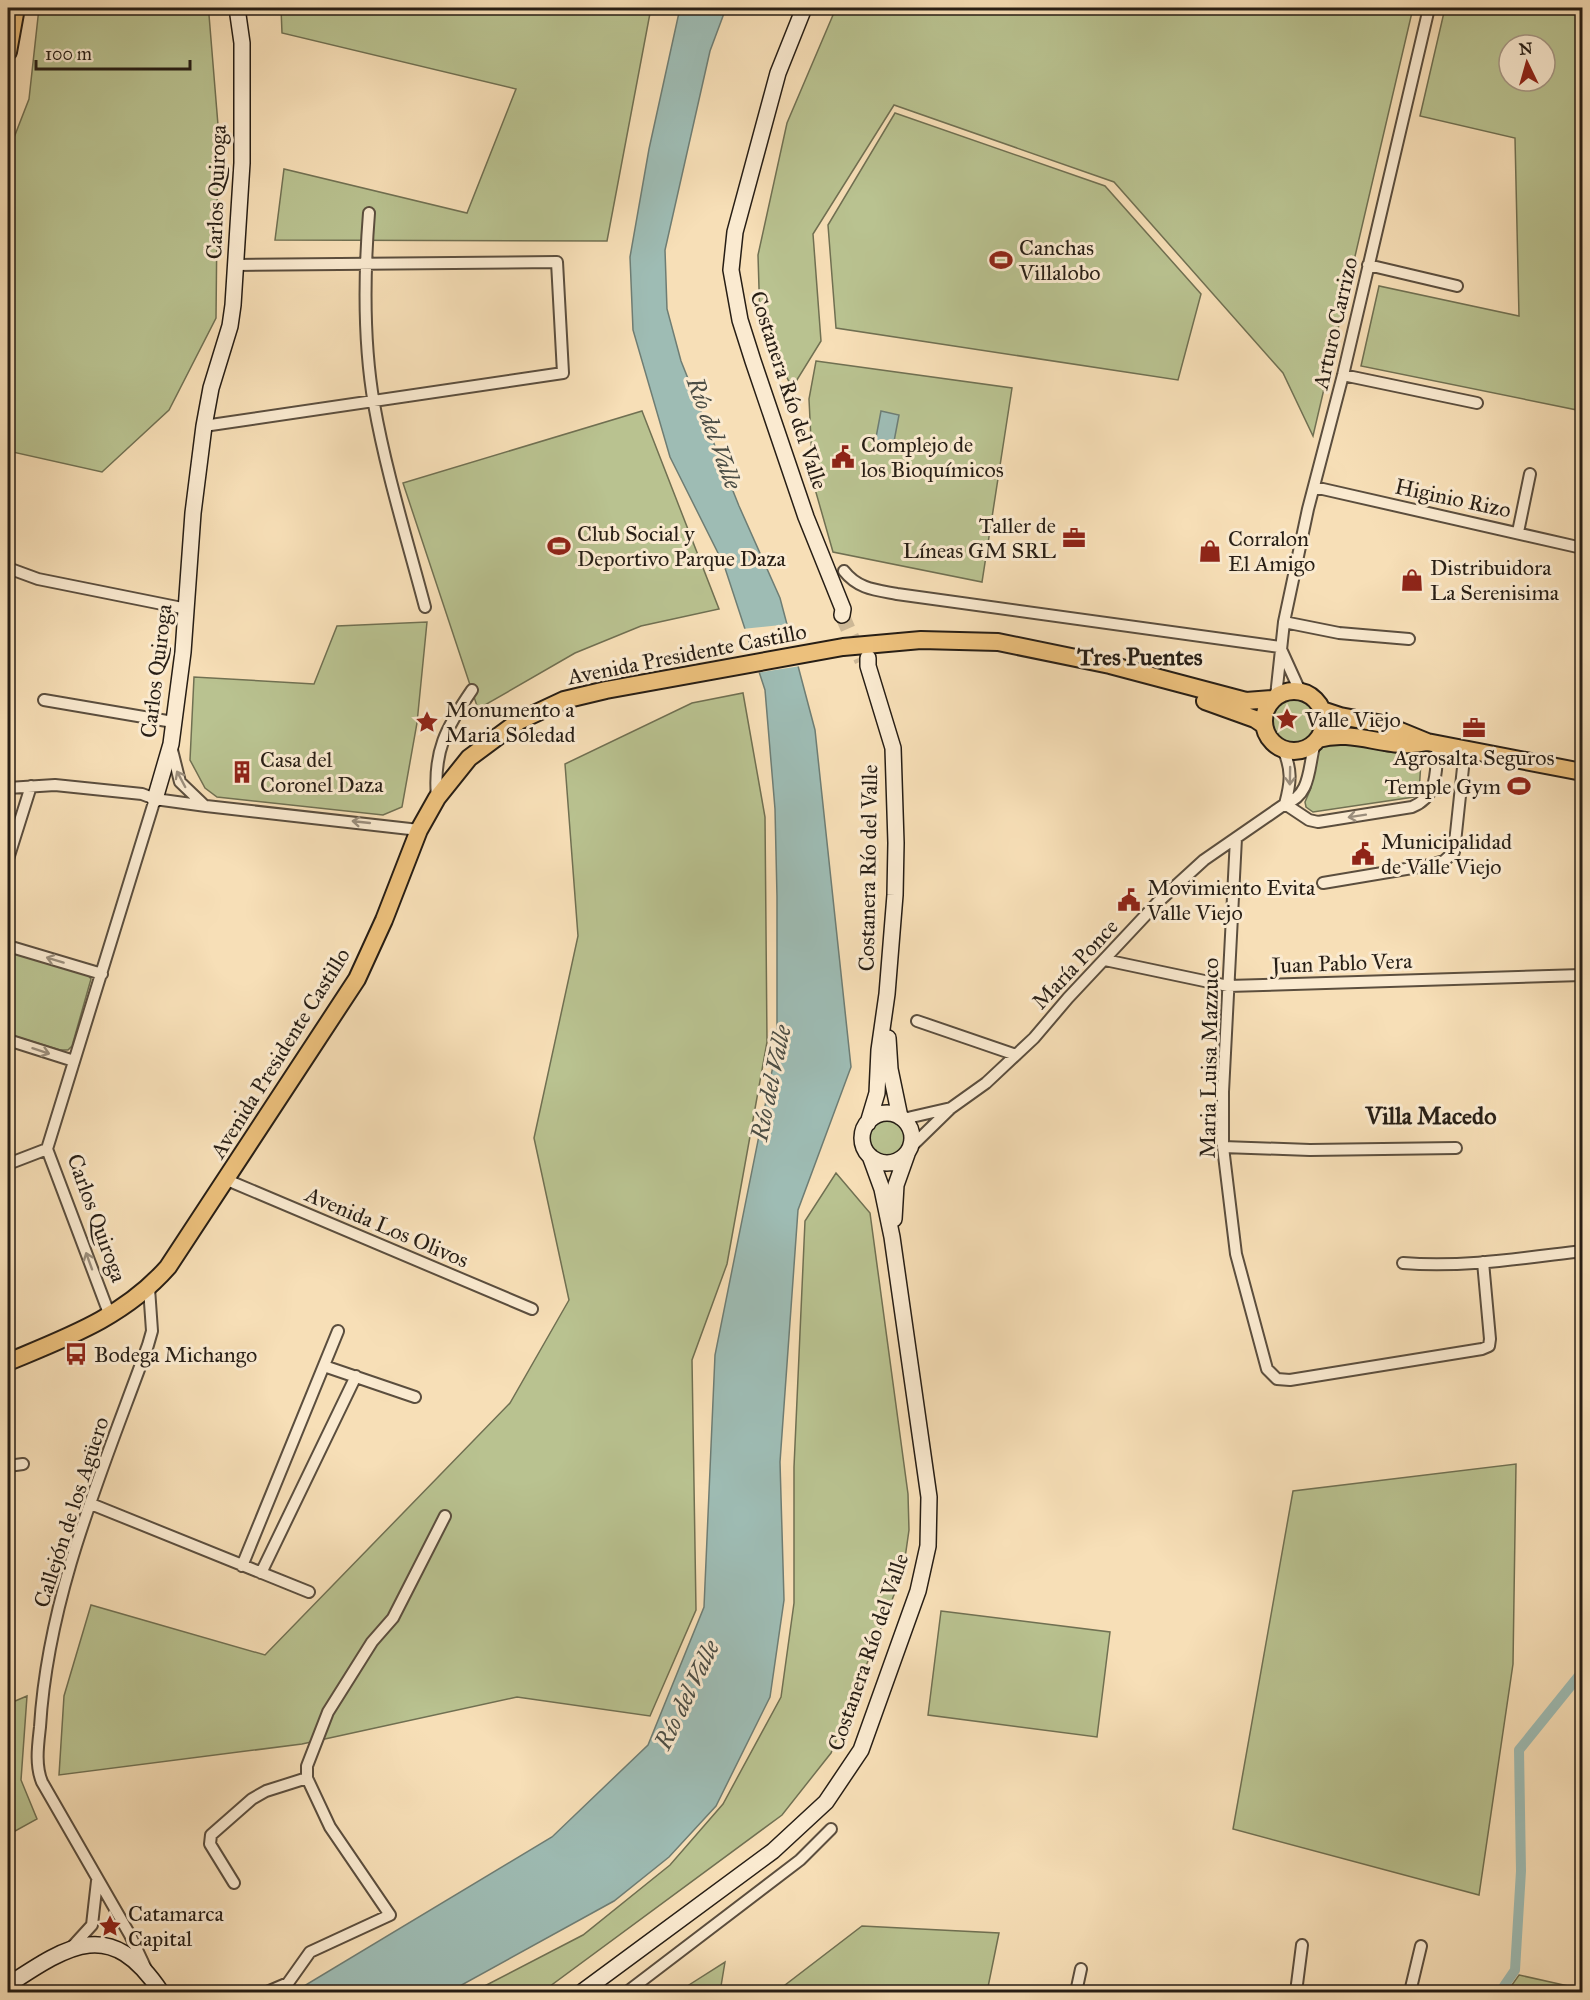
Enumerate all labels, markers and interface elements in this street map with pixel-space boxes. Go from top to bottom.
scale bar [36,33,190,71]
north arrow [1497,33,1557,93]
text: N [1518,38,1534,59]
text: 100 m [45,43,92,65]
street label: Carlos Quiroga [200,124,232,260]
place label: Canchas Villalobo [1018,234,1101,286]
sports icon: Canchas Villalobo [988,247,1014,273]
street label: Arturo Carrizo [1306,254,1363,393]
street label: Costanera Río del Valle [744,287,834,493]
water label: Río del Valle [680,372,749,494]
place label: Complejo de los Bioquímicos [861,431,1004,483]
public building icon: Complejo de los Bioquímicos [830,444,856,470]
street label: Higinio Rizo [1392,473,1514,523]
place label: Taller de Líneas GM SRL [903,512,1056,564]
place label: Club Social y Deportivo Parque Daza [577,520,787,572]
office icon: Taller de Líneas GM SRL [1061,525,1087,551]
place label: Corralon El Amigo [1228,525,1315,577]
sports icon: Club Social y Deportivo Parque Daza [546,533,572,559]
shop icon: Corralon El Amigo [1197,538,1223,564]
place label: Distribuidora La Serenisima [1430,554,1560,606]
shop icon: Distribuidora La Serenisima [1399,567,1425,593]
street label: Carlos Quiroga [134,602,178,739]
street label: Avenida Presidente Castillo [564,618,809,691]
district label: Tres Puentes [1076,642,1203,672]
place label: Monumento a Maria Soledad [445,696,576,748]
place icon: Valle Viejo [1274,706,1300,732]
place label: Valle Viejo [1304,706,1401,733]
place icon: Monumento a Maria Soledad [414,709,440,735]
office icon: Agrosalta Seguros [1461,715,1487,741]
place label: Agrosalta Seguros [1393,744,1554,771]
place label: Casa del Coronel Daza [260,746,384,798]
building icon: Casa del Coronel Daza [229,759,255,785]
street label: Costanera Río del Valle [853,764,883,972]
one-way arrow [1284,766,1296,785]
one-way arrow [175,771,187,788]
place label: Temple Gym [1385,773,1502,800]
sports icon: Temple Gym [1506,773,1532,799]
one-way arrow [1348,810,1367,821]
one-way arrow [352,816,372,827]
place label: Municipalidad de Valle Viejo [1381,828,1512,880]
public building icon: Municipalidad de Valle Viejo [1350,841,1376,867]
place label: Movimiento Evita Valle Viejo [1146,874,1316,926]
public building icon: Movimiento Evita Valle Viejo [1116,887,1142,913]
street label: María Ponce [1026,913,1124,1015]
street label: Avenida Presidente Castillo [204,943,356,1164]
street label: Juan Pablo Vera [1269,947,1413,979]
one-way arrow [46,954,65,965]
street label: Maria Luisa Mazzuco [1194,957,1224,1159]
water label: Río del Valle [744,1022,798,1144]
one-way arrow [31,1046,50,1057]
district label: Villa Macedo [1365,1101,1496,1131]
street label: Carlos Quiroga [61,1150,133,1287]
street label: Avenida Los Olivos [300,1180,473,1274]
one-way arrow [83,1252,94,1271]
bus stop icon: Bodega Michango [63,1341,89,1367]
place label: Bodega Michango [94,1341,257,1368]
street label: Callejón de los Agüero [27,1413,115,1611]
street label: Costanera Río del Valle [822,1550,914,1754]
water label: Río del Valle [647,1635,727,1755]
place label: Catamarca Capital [128,1900,225,1952]
place icon: Catamarca Capital [97,1913,123,1939]

